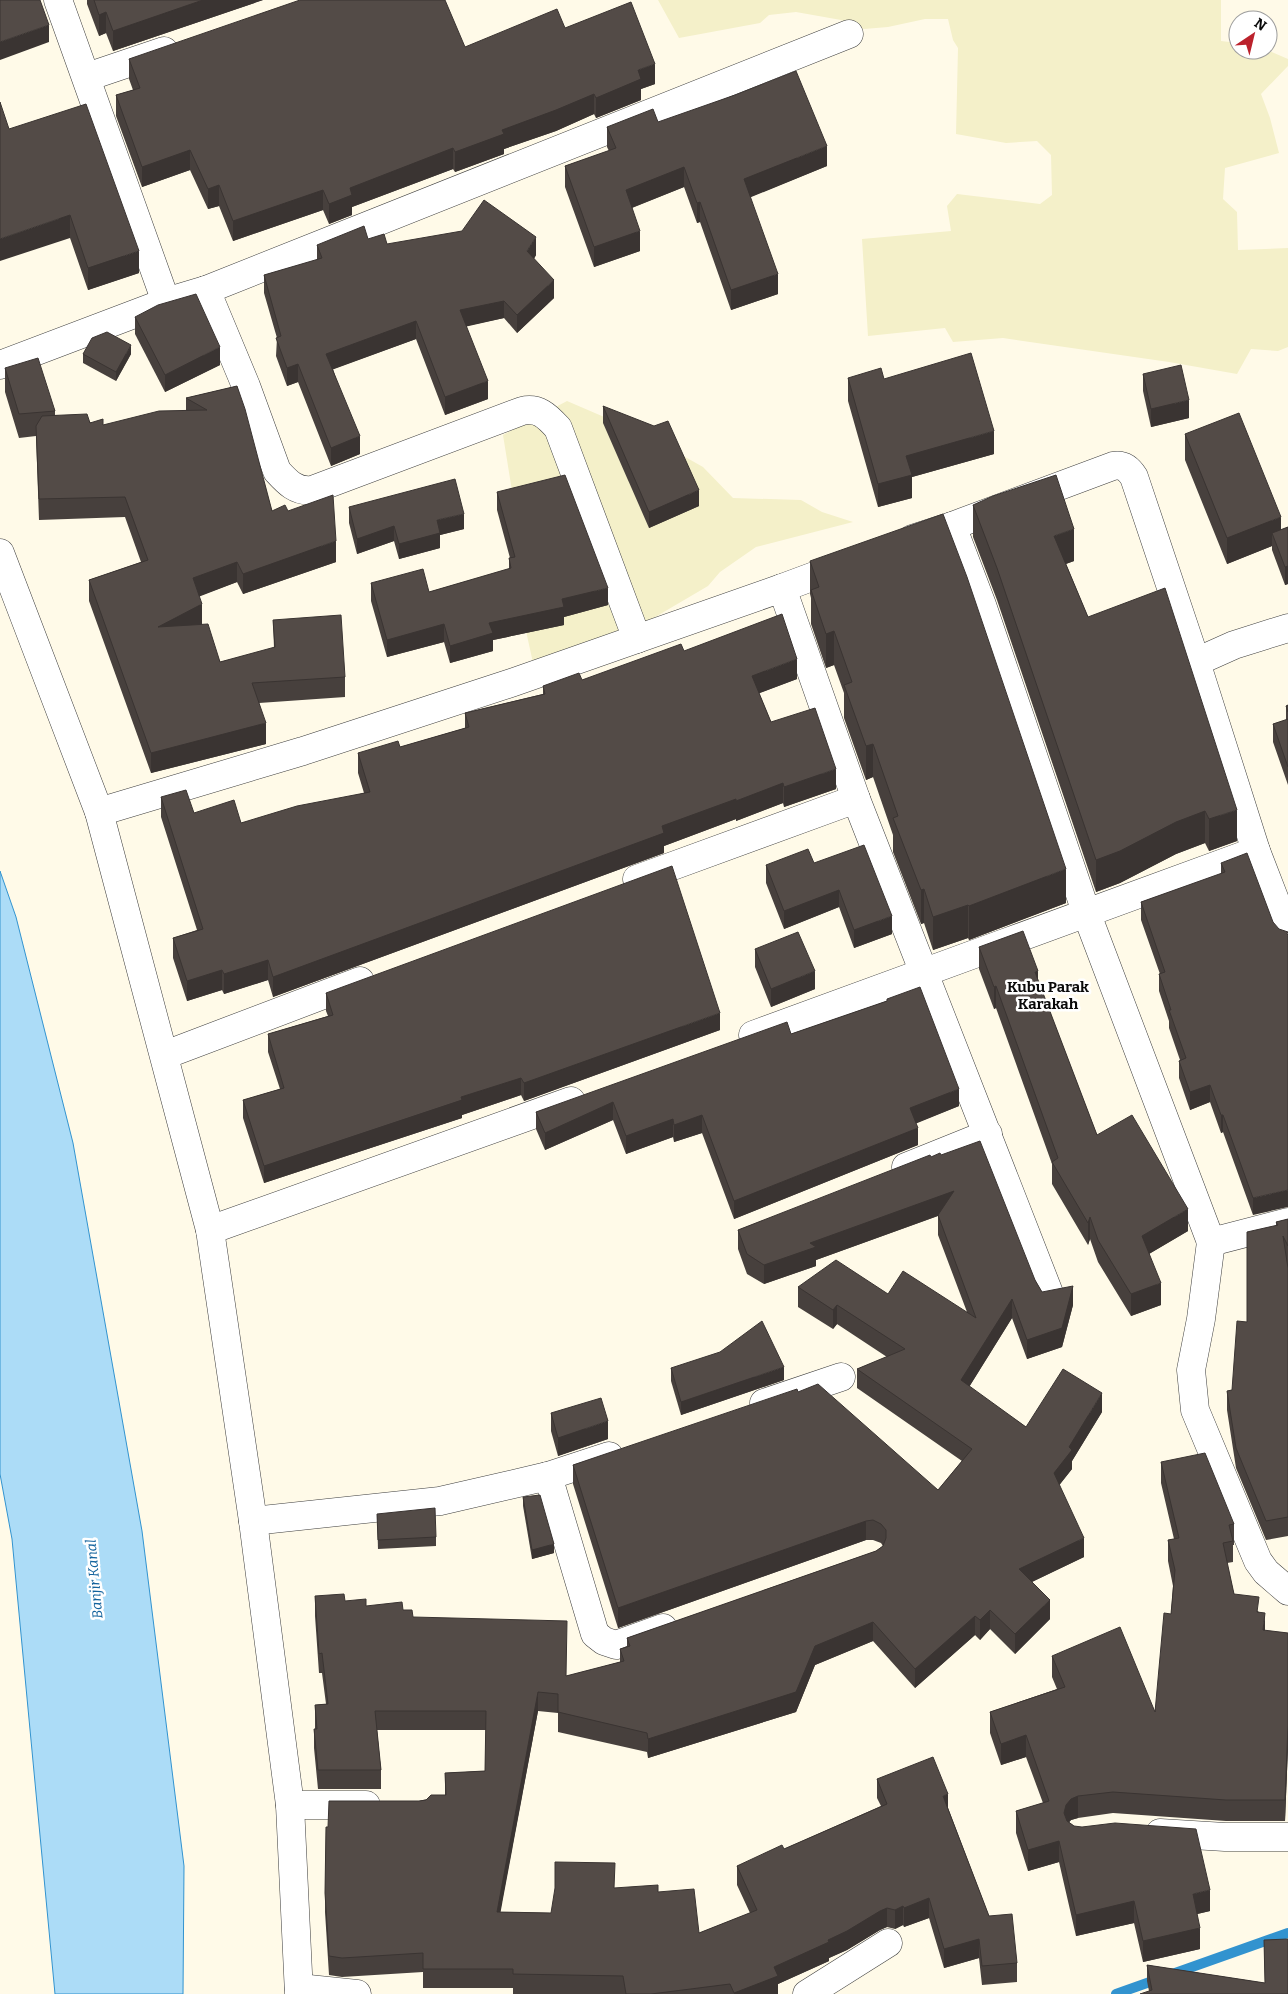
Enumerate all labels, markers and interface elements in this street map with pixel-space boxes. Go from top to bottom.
north arrow [1228,10,1278,60]
text: N [1251,15,1270,35]
district label: Kubu Parak Karakah [1007,978,1089,1013]
water label: Banjir Kanal [83,1538,106,1619]

